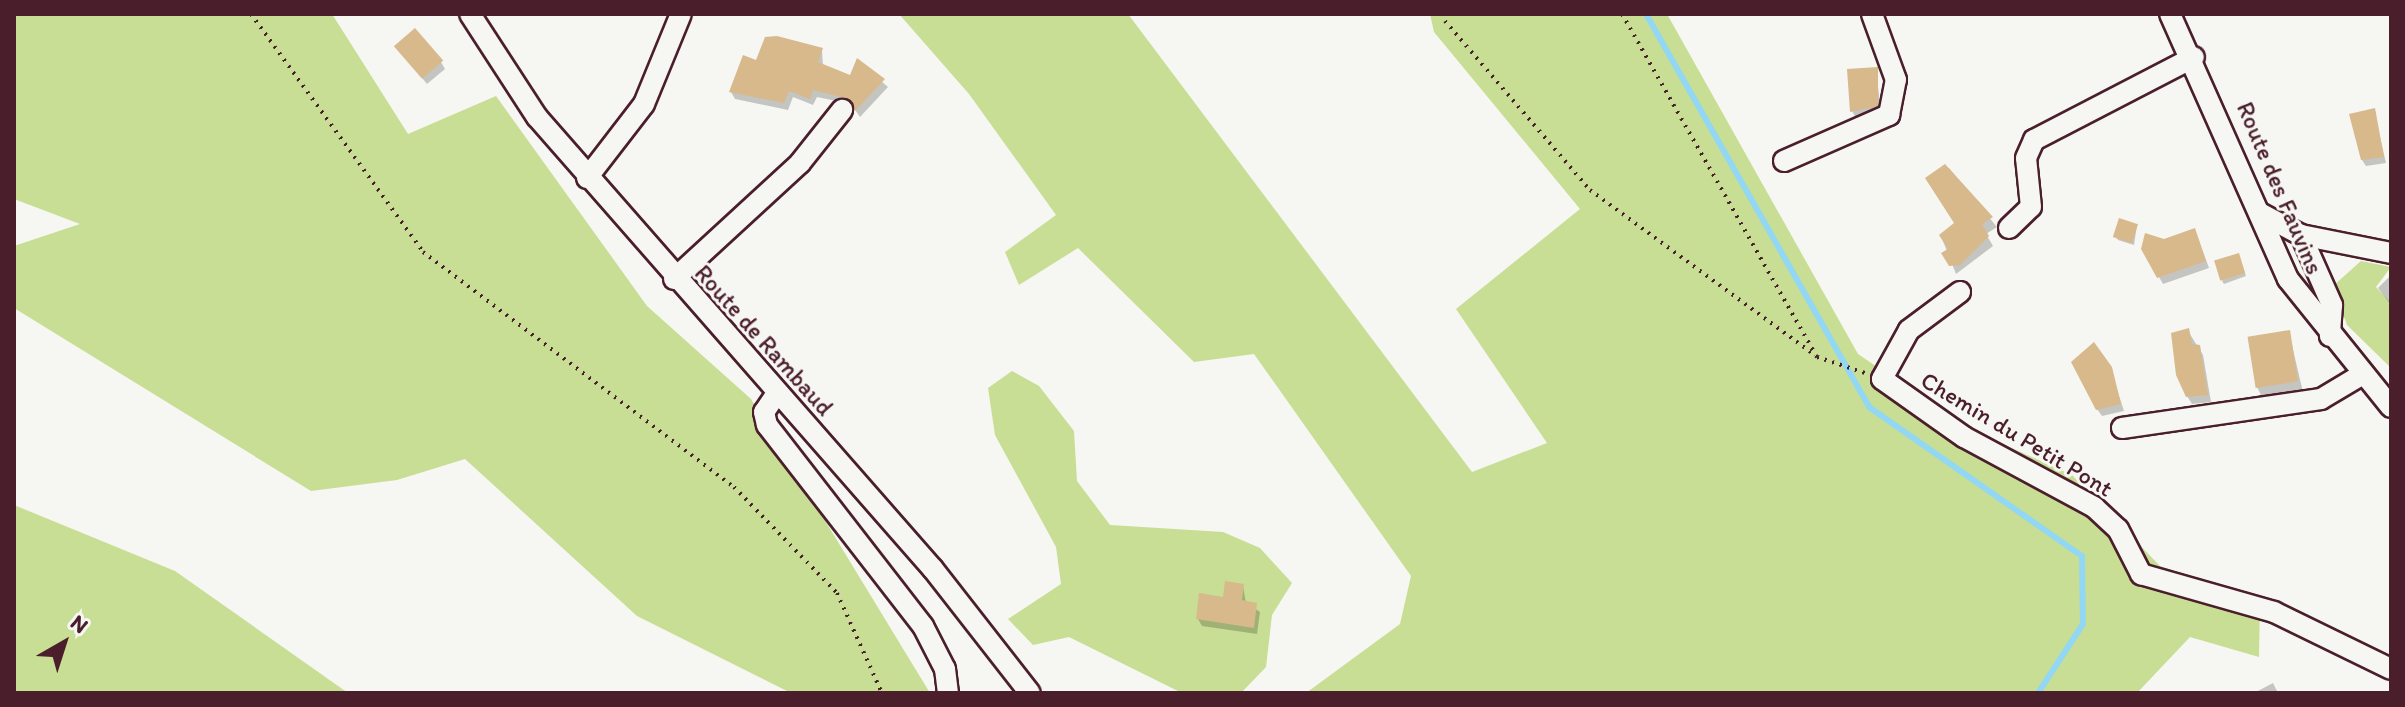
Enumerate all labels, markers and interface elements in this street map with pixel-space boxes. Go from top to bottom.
street label: Route des Fauvins [2231,98,2329,278]
street label: Route de Rambaud [689,258,839,422]
street label: Chemin du Petit Pont [1916,366,2118,502]
north arrow [24,603,104,683]
text: N [65,609,94,639]

